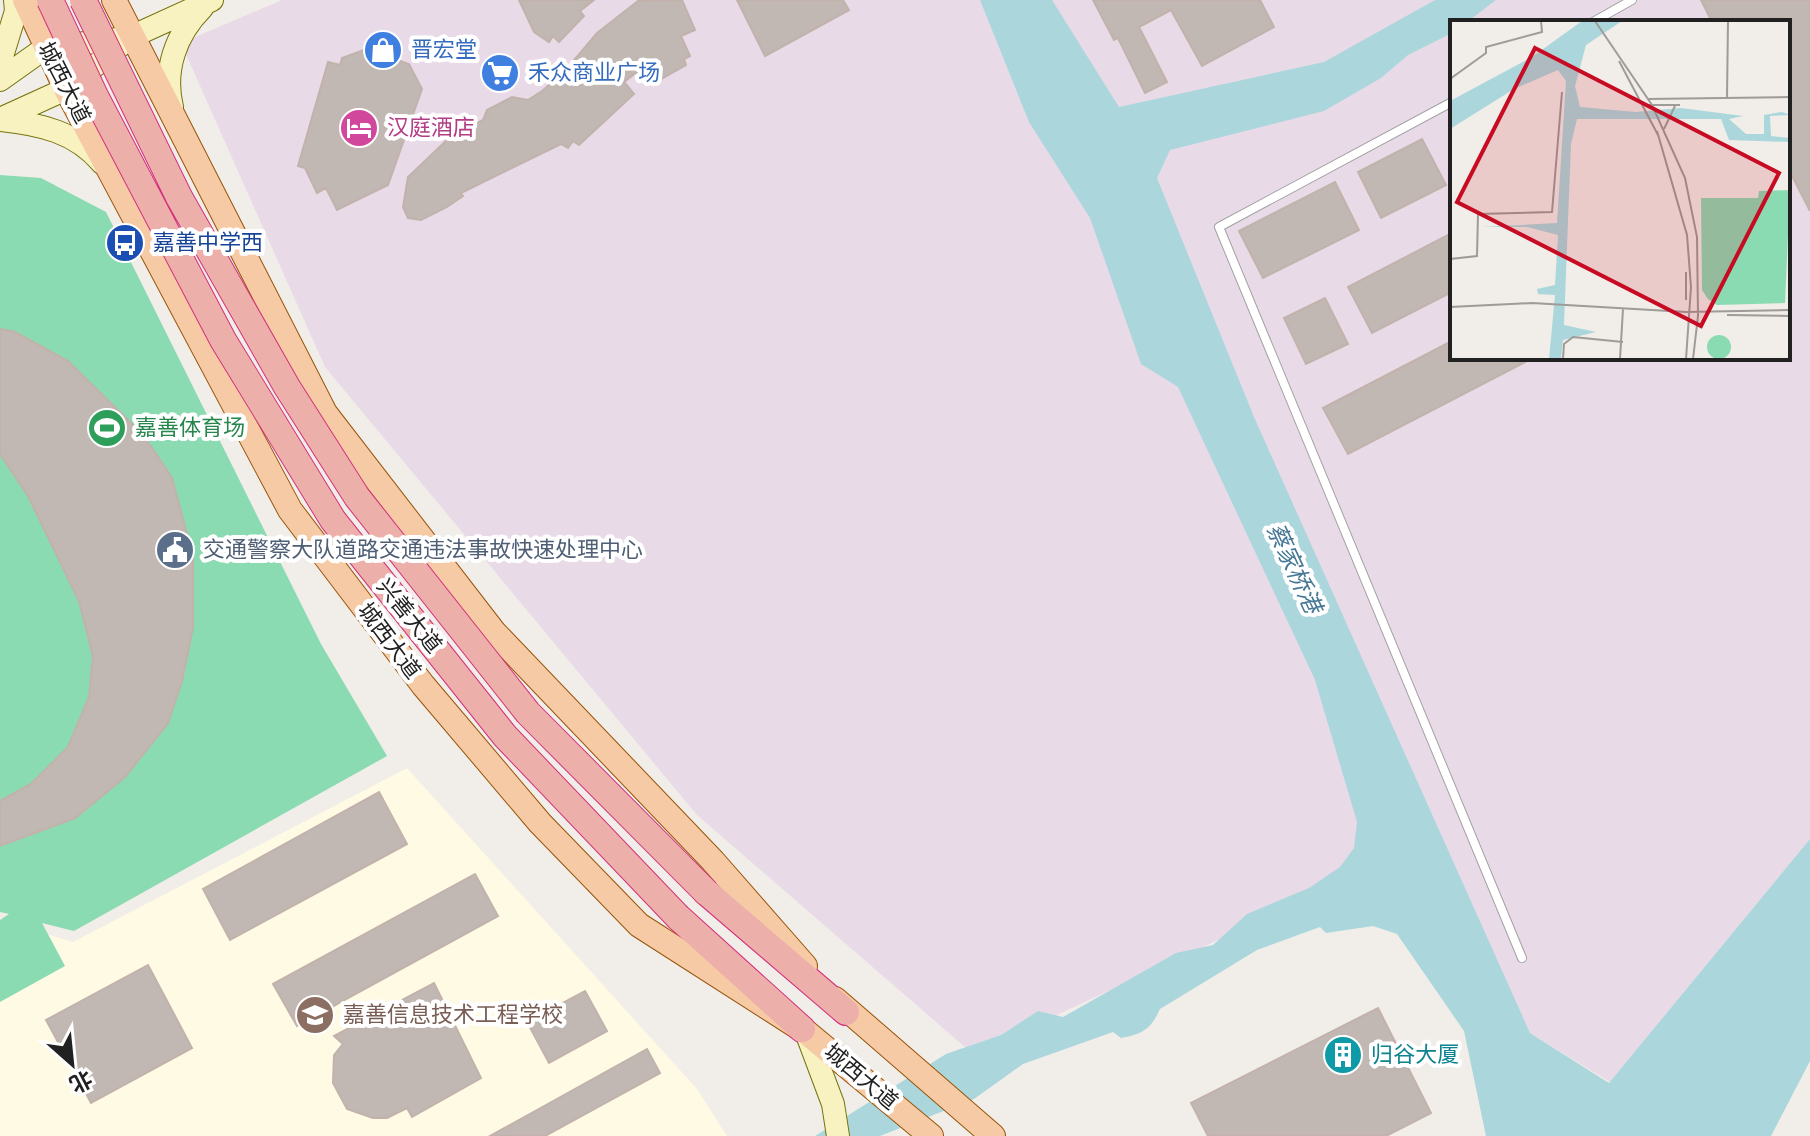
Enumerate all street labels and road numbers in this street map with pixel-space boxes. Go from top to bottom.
street label: 城西大道 [31,37,97,129]
street label: 兴善大道 [370,572,448,660]
street label: 城西大道 [351,597,427,685]
street label: 城西大道 [818,1037,904,1117]

